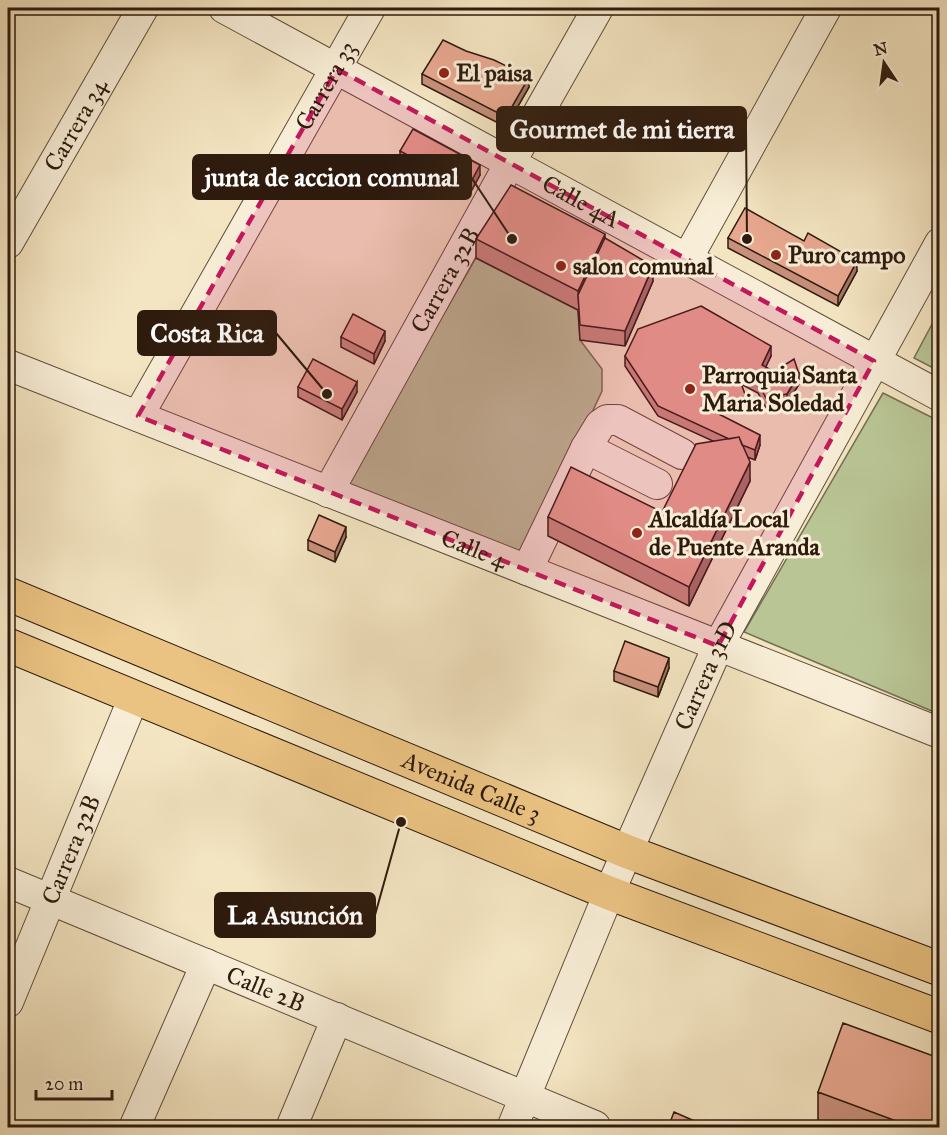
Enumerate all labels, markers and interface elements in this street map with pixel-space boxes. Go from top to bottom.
north arrow [854,33,914,93]
street label: Carrera 33 [289,36,363,136]
text: N [872,38,890,60]
place label: El paisa [456,58,533,88]
marker: El paisa [437,66,451,80]
street label: Carrera 34 [37,73,114,177]
callout: Gourmet de mi tierra [497,107,746,151]
text: Gourmet de mi tierra [510,113,735,145]
callout: junta de accion comunal [193,155,471,199]
text: junta de accion comunal [201,161,460,193]
street label: Calle 4A [537,168,625,235]
street label: Carrera 32B [404,222,486,338]
place label: Puro campo [788,240,906,270]
marker: Puro campo [769,248,783,262]
place label: salon comunal [573,251,714,281]
marker: salon comunal [554,259,568,273]
callout: Costa Rica [138,311,276,355]
text: Costa Rica [150,317,265,349]
place label: Parroquia Santa Maria Soledad [702,360,858,418]
marker: Parroquia Santa Maria Soledad [683,382,697,396]
place label: Alcaldía Local de Puente Aranda [647,504,821,562]
street label: Calle 4 [437,523,512,576]
marker: Alcaldía Local de Puente Aranda [630,526,644,540]
street label: Carrera 31D [668,616,744,735]
street label: Avenida Calle 3 [397,744,545,829]
street label: Carrera 32B [35,790,107,909]
callout: La Asunción [215,893,375,937]
text: La Asunción [227,899,363,931]
street label: Calle 2B [222,959,309,1019]
scale bar [36,1063,112,1101]
text: 20 m [45,1073,83,1095]

